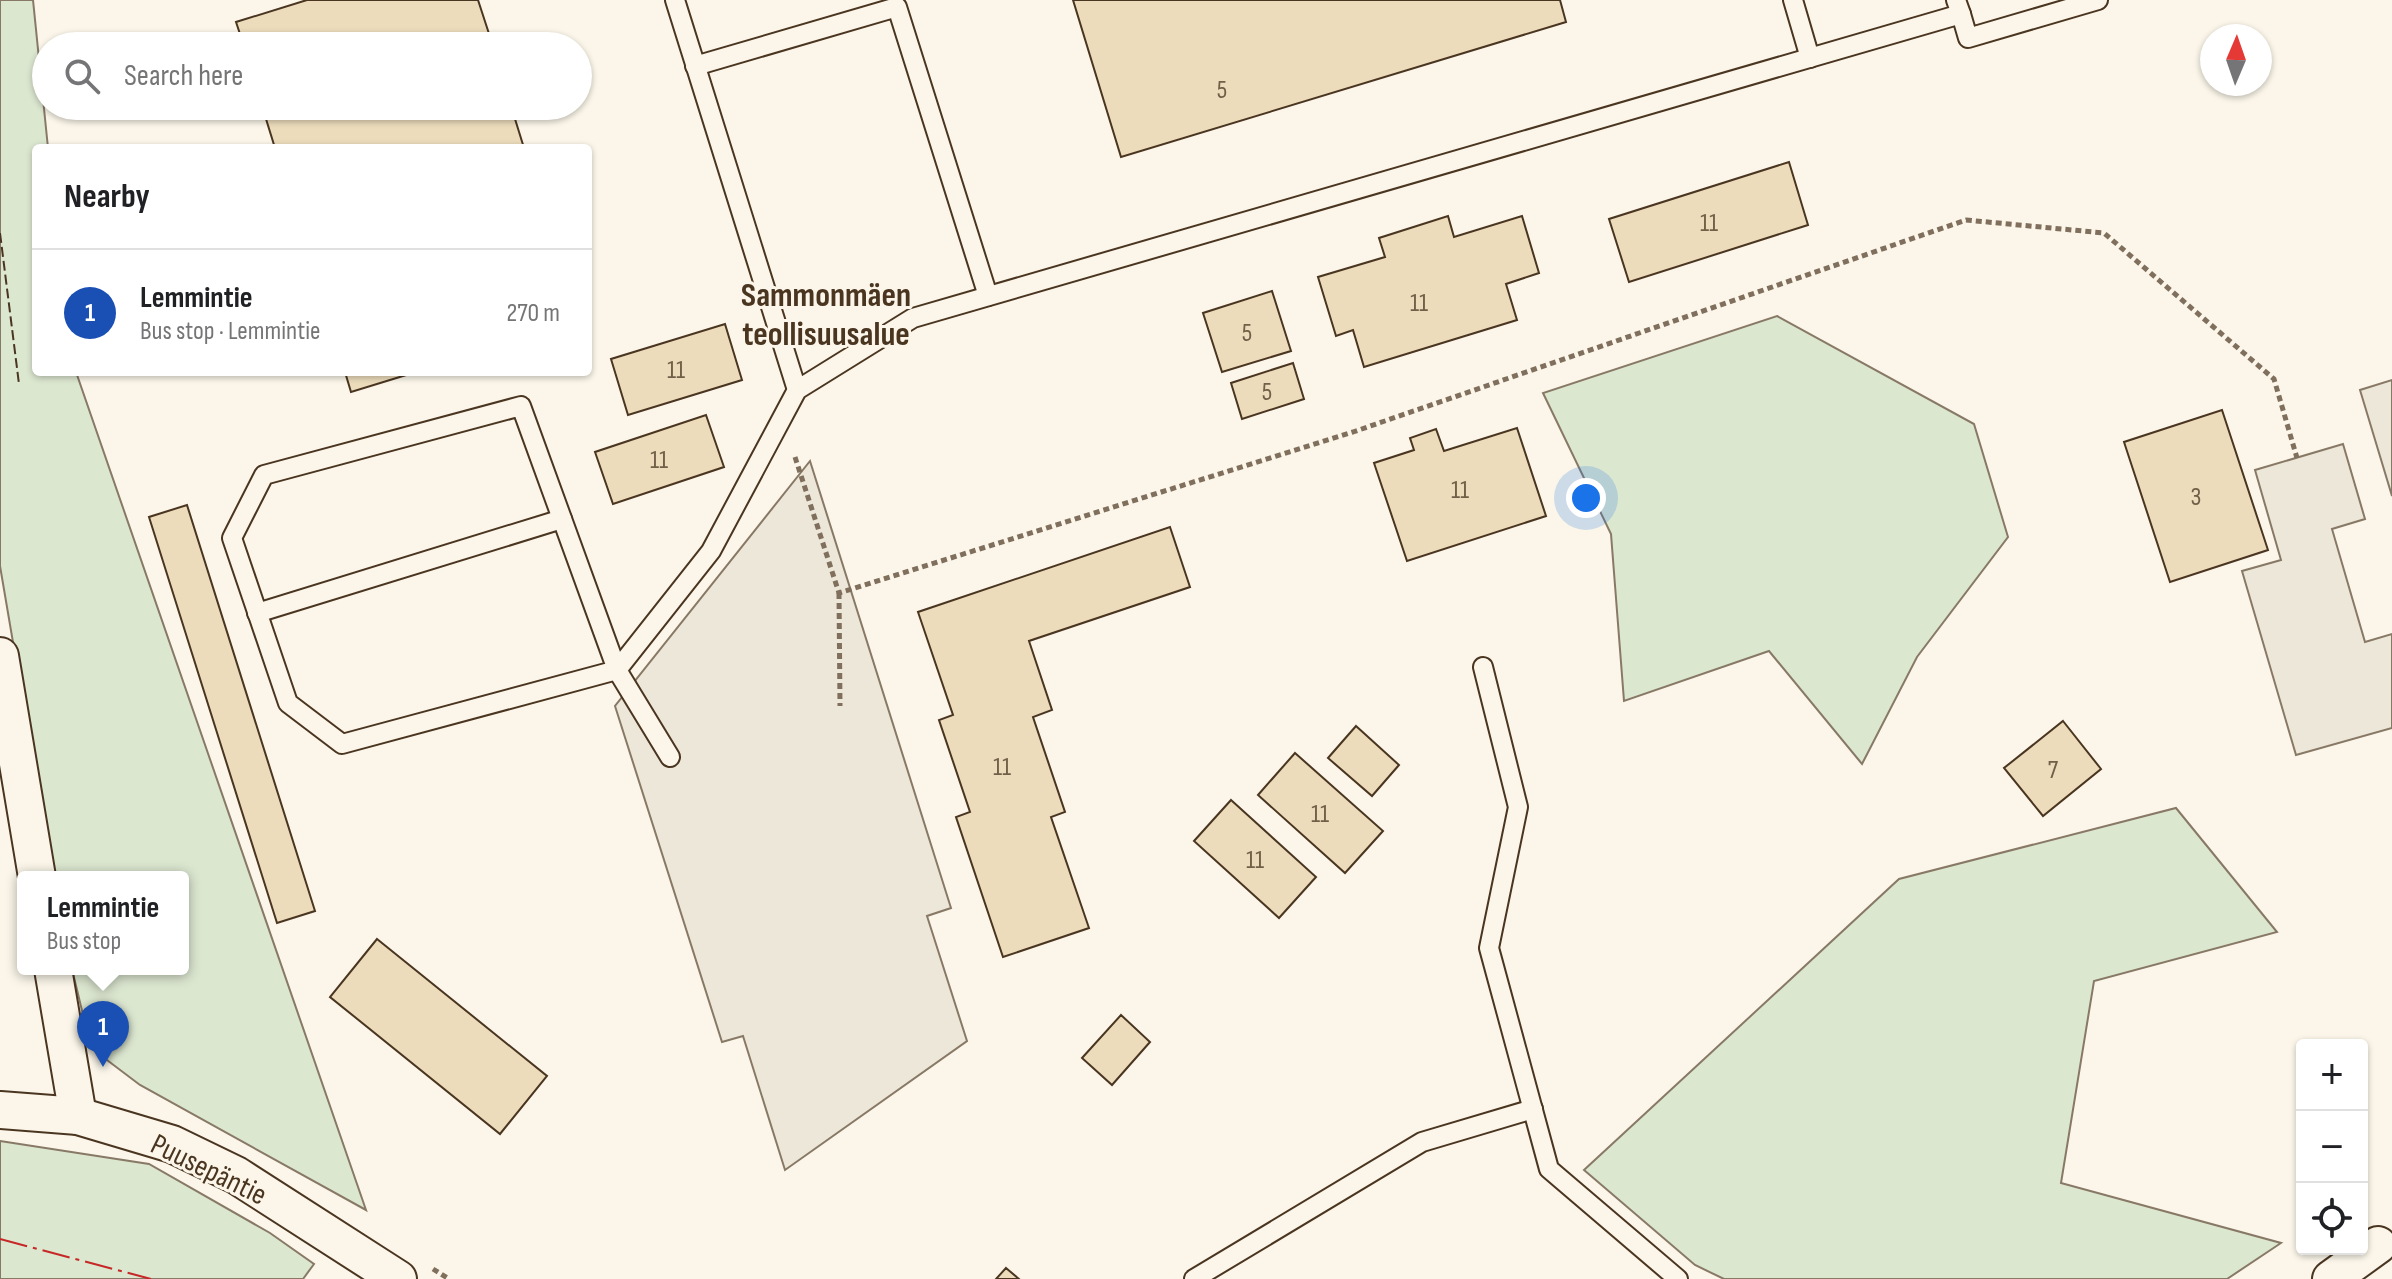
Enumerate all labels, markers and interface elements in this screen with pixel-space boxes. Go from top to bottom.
north arrow [2200,24,2272,96]
search box [32,32,592,120]
icon: search [60,54,104,98]
text: Search here [124,58,243,94]
house number: 5 [1217,75,1227,106]
text: Nearby [64,176,150,217]
house number: 11 [1700,208,1718,239]
district label: Sammonmäen teollisuusalue [741,275,911,355]
text: Lemmintie [140,280,253,316]
house number: 11 [1410,288,1428,319]
text: 1 [85,298,95,329]
text: 270 m [507,298,560,329]
text: Bus stop · Lemmintie [140,316,321,347]
house number: 5 [1242,318,1252,349]
house number: 11 [667,355,685,386]
house number: 5 [1262,377,1272,408]
house number: 11 [650,445,668,476]
house number: 11 [1451,475,1469,506]
your location [1566,478,1606,518]
house number: 3 [2191,482,2201,513]
house number: 11 [993,752,1011,783]
house number: 7 [2048,755,2059,786]
house number: 11 [1311,799,1329,830]
house number: 11 [1246,845,1264,876]
popup [17,871,189,975]
text: Lemmintie [47,890,159,926]
text: Bus stop [47,926,121,957]
pin: 1 [77,1001,129,1067]
map controls [2296,1039,2368,1255]
button: + [2296,1039,2368,1111]
button: − [2296,1111,2368,1183]
street label: Puusepäntie [145,1126,272,1213]
button: locate [2296,1183,2368,1255]

